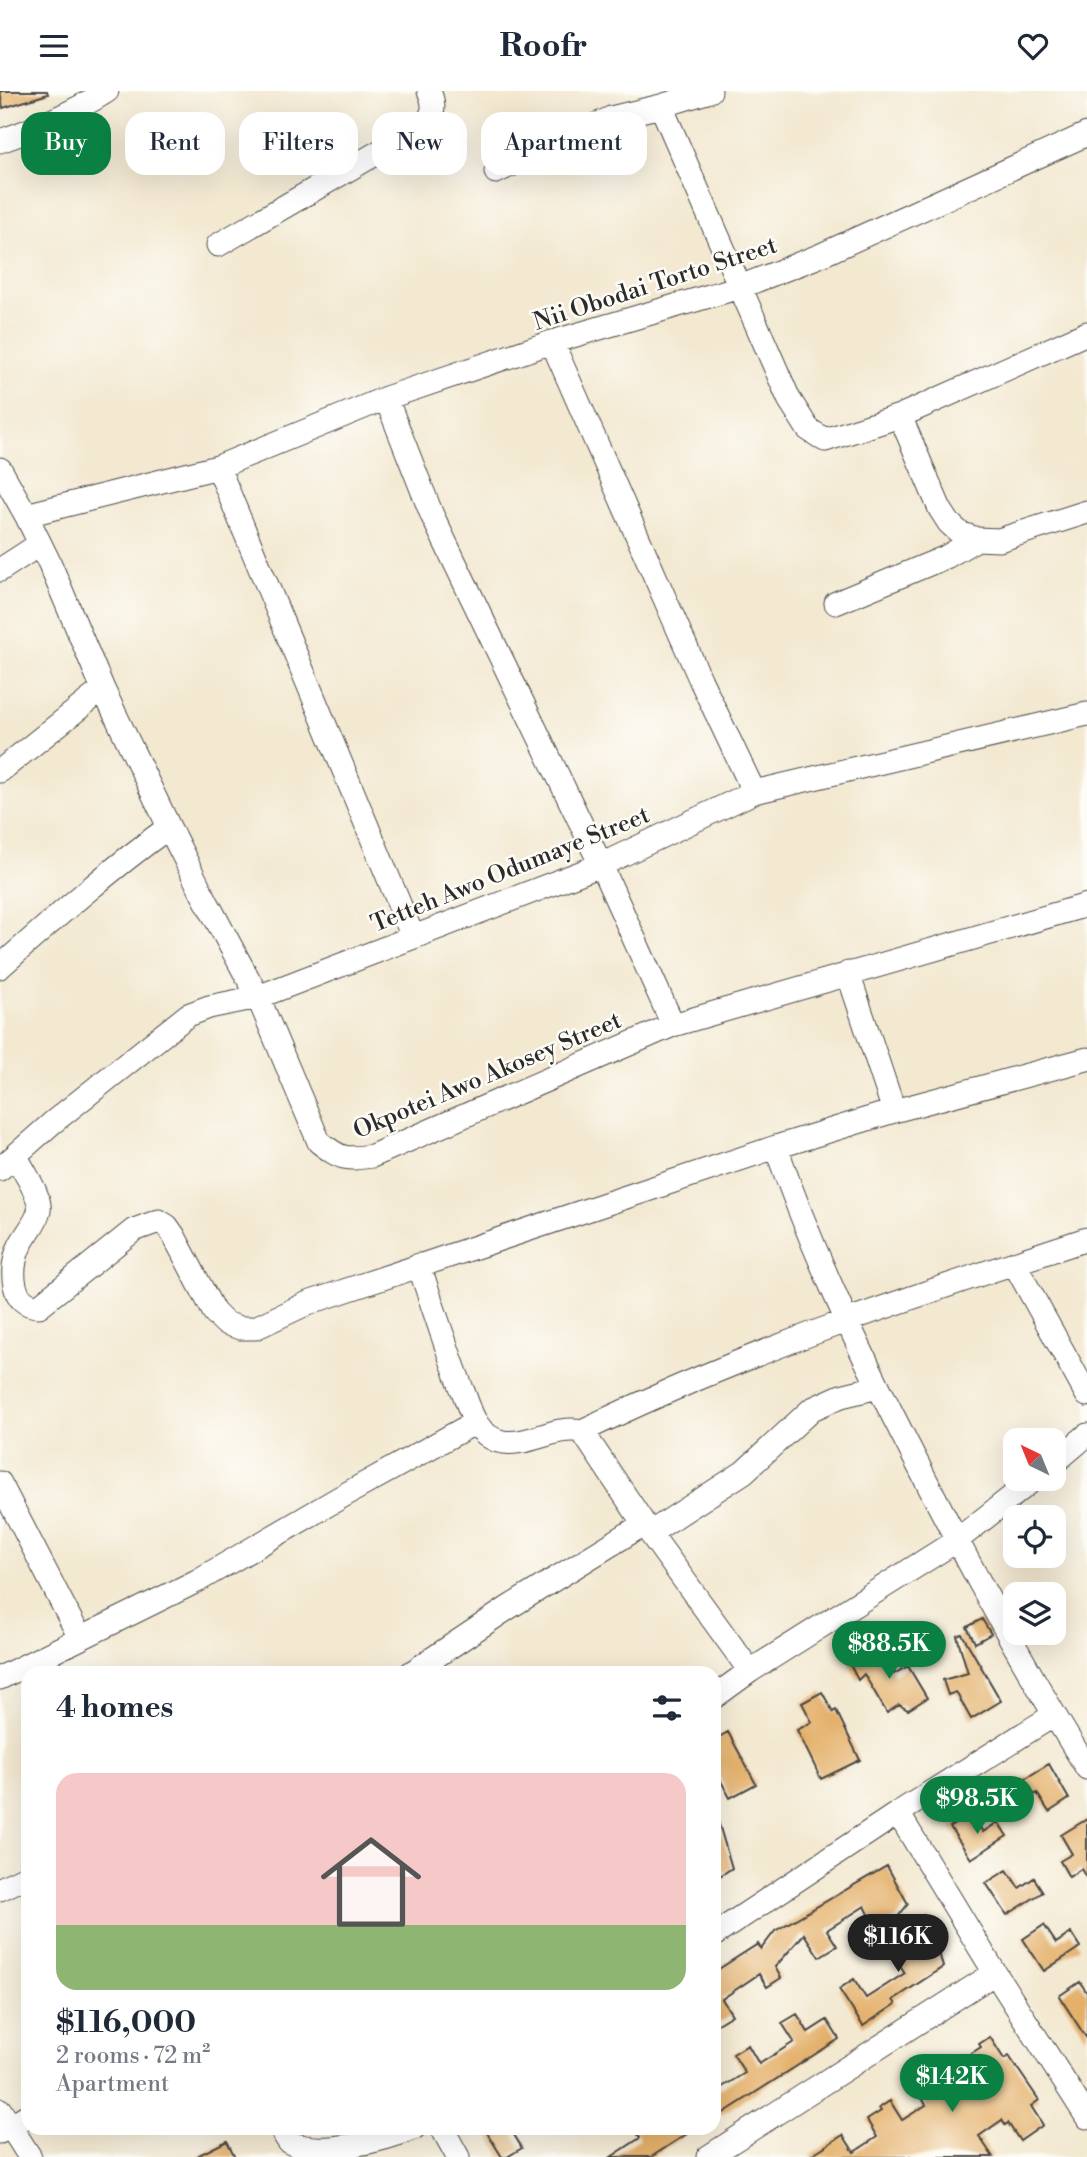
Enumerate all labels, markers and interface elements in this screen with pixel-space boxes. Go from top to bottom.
text: Roofr [500,26,587,66]
icon: menu [35,27,73,65]
icon: heart [1014,27,1052,65]
chip: Buy [21,112,111,175]
chip: Rent [125,112,225,175]
chip: Filters [239,112,358,175]
chip: New [372,112,467,175]
chip: Apartment [481,112,647,175]
street label: Nii Obodai Torto Street [530,230,781,338]
street label: Tetteh Awo Odumaye Street [367,800,654,940]
street label: Okpotei Awo Akosey Street [349,1006,626,1146]
north arrow [1003,1428,1066,1491]
map controls [1003,1428,1066,1645]
button: locate [1003,1505,1066,1568]
button: layers [1003,1582,1066,1645]
pin: $88.5K [832,1621,946,1681]
text: $88.5K [848,1630,930,1658]
text: 4 homes [56,1689,173,1727]
icon: filters [648,1689,686,1727]
pin: $98.5K [920,1777,1034,1836]
text: $98.5K [936,1785,1018,1813]
icon: home [308,1819,434,1945]
pin: $116K [849,1915,947,1974]
text: $116K [864,1923,932,1951]
text: $116,000 [56,2004,196,2042]
text: 2 rooms · 72 m² [56,2042,210,2070]
pin: $142K [903,2055,1001,2114]
text: $142K [916,2063,988,2091]
text: Apartment [56,2070,169,2098]

